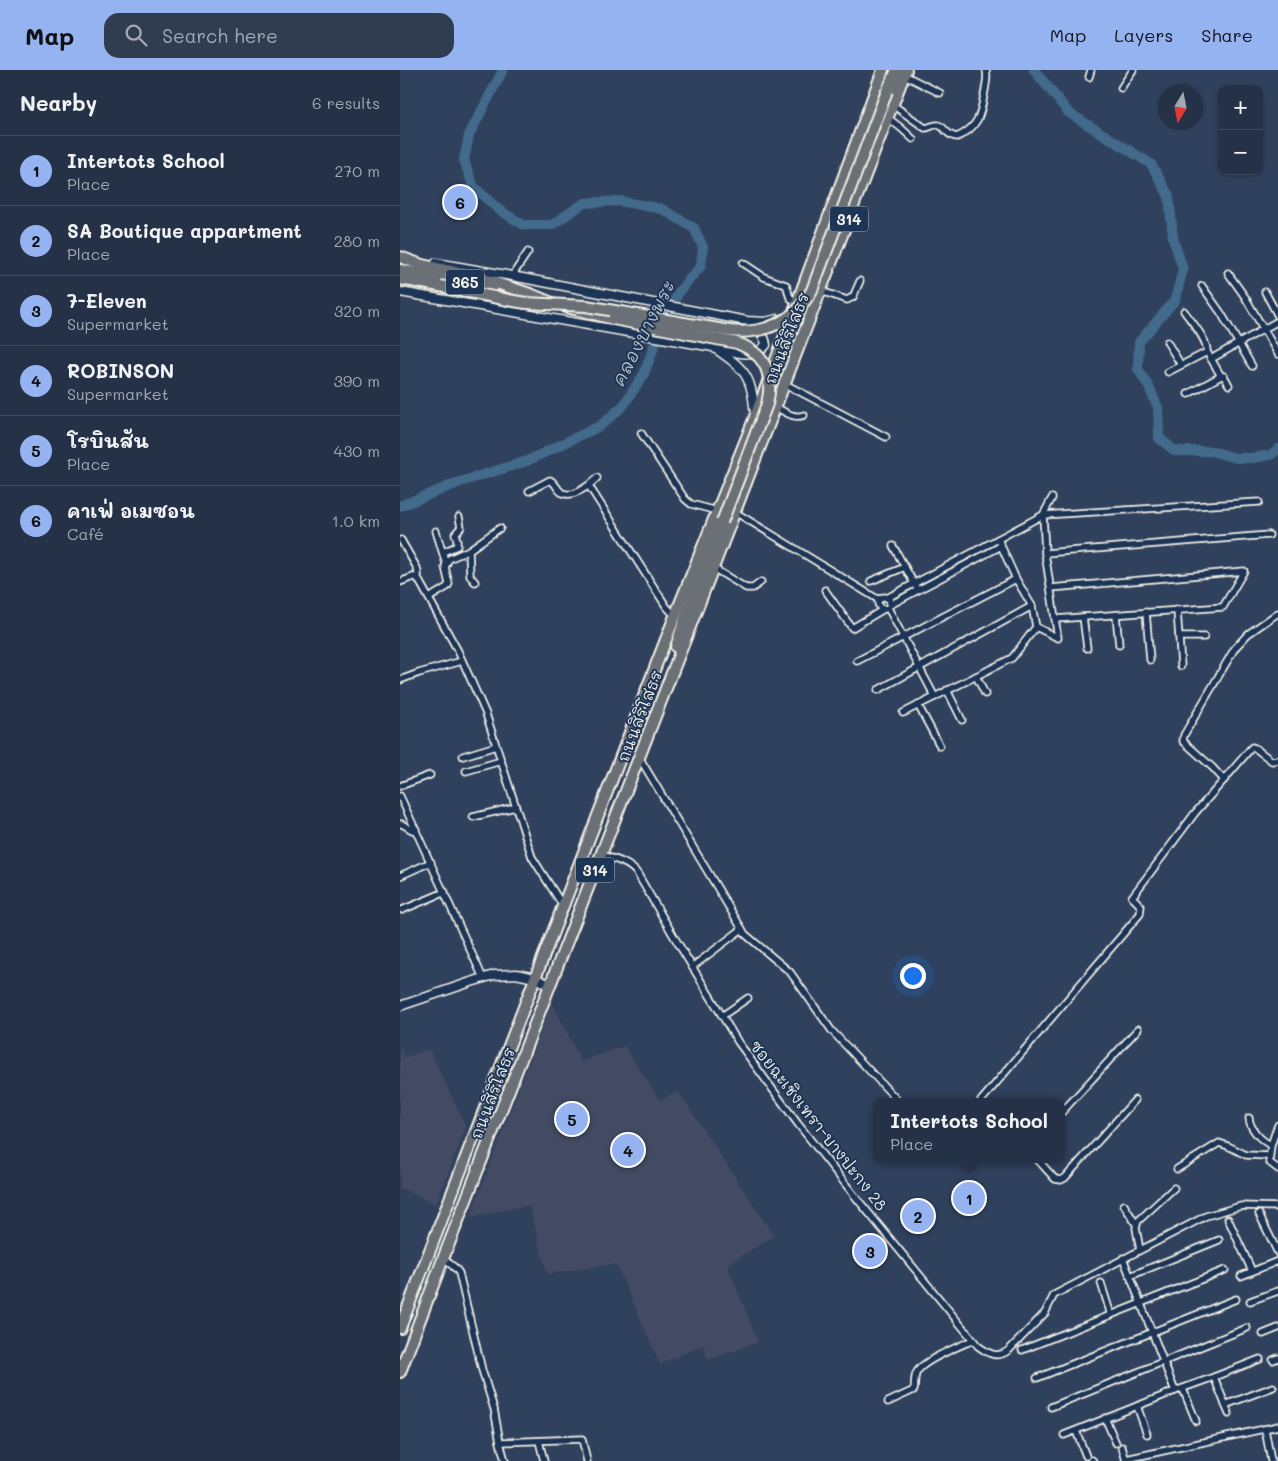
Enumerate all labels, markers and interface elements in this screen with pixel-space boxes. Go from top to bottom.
search box [104,13,454,58]
text: Map [25,20,74,51]
icon: search [122,21,150,49]
text: Search here [162,23,278,48]
text: Map [1050,23,1086,47]
text: Layers [1114,23,1173,47]
text: Share [1201,23,1253,47]
north arrow [1158,85,1203,130]
map controls [1218,85,1263,175]
button: + [1218,85,1263,130]
text: Nearby [20,89,97,116]
text: 6 results [312,92,380,113]
button: − [1218,130,1263,175]
text: Intertots School [67,148,225,173]
text: 1 [32,160,40,181]
text: 270 m [334,160,380,181]
text: Place [67,173,110,194]
pin: 6 [444,183,476,221]
road number: 314 [830,206,868,232]
text: SA Boutique appartment [67,218,302,243]
text: 2 [32,230,40,251]
text: 280 m [334,230,380,251]
text: Place [67,243,110,264]
road number: 365 [446,270,484,294]
water label: คลองบางพระ [606,276,680,390]
text: 7-Eleven [67,288,147,313]
street label: ถนนสิริโสธร [759,289,813,387]
text: 3 [31,300,41,321]
text: 320 m [334,300,380,321]
text: Supermarket [67,313,169,334]
text: ROBINSON [67,358,174,383]
text: 4 [31,370,41,391]
text: 390 m [333,370,380,391]
text: Supermarket [67,383,169,404]
text: โรบินสัน [67,428,149,453]
text: 5 [31,440,41,461]
text: 430 m [333,440,380,461]
text: Place [67,453,110,474]
text: คาเฟ่ อเมซอน [67,498,195,523]
text: 6 [31,510,41,531]
text: 1.0 km [332,510,380,531]
text: Café [67,523,104,544]
street label: ถนนสิริโสธร [612,667,666,765]
road number: 314 [576,858,614,882]
your location [900,963,926,989]
street label: ซอยฉะเชิงเทรา-บางปะกง 28 [746,1035,892,1215]
street label: ถนนสิริโสธร [465,1044,519,1142]
popup [873,1098,1065,1163]
pin: 5 [556,1100,588,1138]
text: Intertots School [890,1108,1048,1133]
pin: 4 [612,1131,644,1169]
text: Place [890,1133,933,1154]
pin: 1 [953,1179,985,1217]
pin: 2 [902,1197,934,1235]
pin: 3 [854,1232,886,1270]

